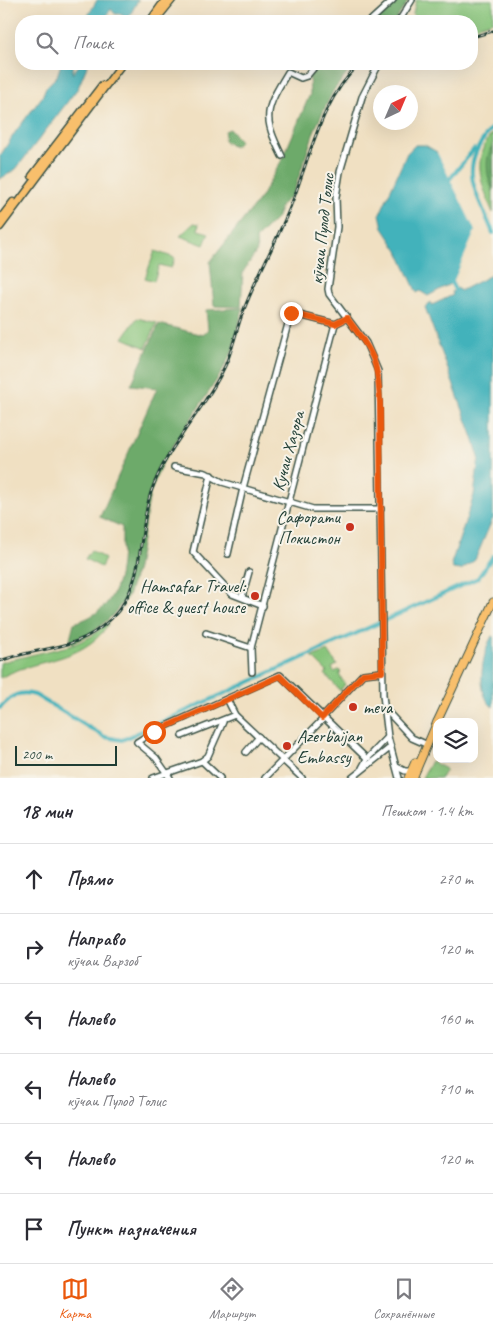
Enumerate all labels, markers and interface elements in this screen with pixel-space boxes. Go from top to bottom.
search box [15,15,478,70]
icon: search [33,29,61,57]
text: Поиск [73,31,113,55]
north arrow [373,85,418,130]
street label: кӯчаи Пулод Толис [305,172,339,286]
route end [280,302,303,325]
street label: Кучаи Хазора [267,407,311,494]
place label: Сафорати Покистон [276,506,342,549]
marker: Сафорати Покистон [344,521,356,533]
place label: Hamsafar Travel: office & guest house [127,575,246,618]
marker: Hamsafar Travel: office & guest house [249,590,261,602]
place label: meva [363,696,394,718]
marker: meva [347,701,359,713]
map controls [433,718,478,763]
button: layers [433,718,478,763]
route start [143,721,166,744]
place label: Azerbaijan Embassy [297,725,363,768]
marker: Azerbaijan Embassy [281,740,293,752]
scale bar [15,743,118,766]
text: 200 m [22,746,52,763]
text: 18 мин [20,798,72,824]
text: Пешком · 1.4 km [381,801,473,821]
icon: ahead [20,865,48,893]
text: Прямо [67,867,112,891]
text: 270 m [439,869,473,889]
text: Направо [67,927,125,951]
icon: right [20,935,48,963]
text: 120 m [439,939,473,959]
text: кӯчаи Варзоб [67,951,138,971]
icon: left [20,1005,48,1033]
text: Налево [67,1007,115,1031]
text: 160 m [439,1009,473,1029]
text: Налево [67,1067,115,1091]
icon: left [20,1075,48,1103]
text: 710 m [439,1079,473,1099]
text: кӯчаи Пулод Толис [67,1091,166,1111]
icon: left [20,1145,48,1173]
text: Налево [67,1147,115,1171]
text: 120 m [439,1149,473,1169]
icon: arrive [20,1215,48,1243]
text: Пункт назначения [67,1217,196,1241]
tab: Карта [59,1275,91,1322]
tab: Маршрут [209,1275,255,1322]
tab: Сохранённые [373,1275,434,1322]

